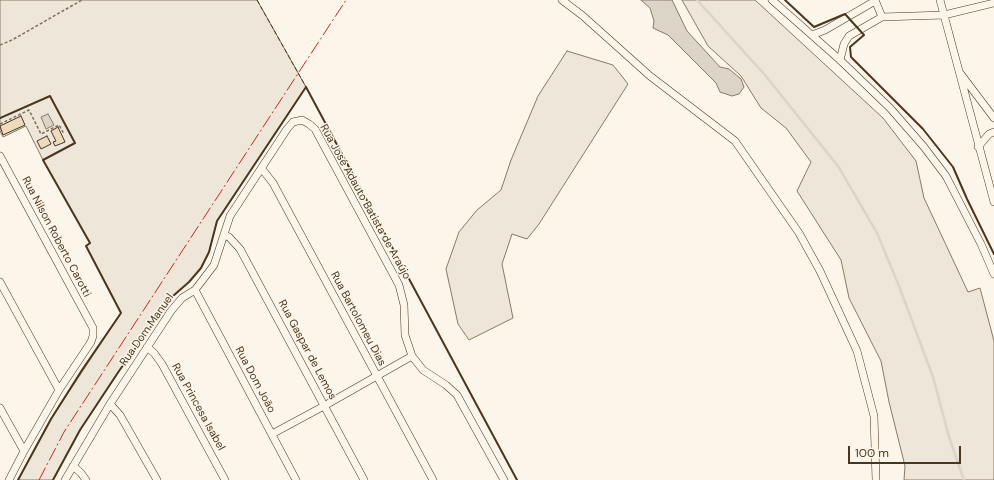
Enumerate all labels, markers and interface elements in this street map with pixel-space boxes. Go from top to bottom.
street label: Rua José Adauto Batista de Araújo [317,122,413,282]
street label: Rua Nilson Roberto Carotti [19,174,93,300]
street label: Rua Bartolomeu Dias [328,270,388,368]
street label: Rua Dom Manuel [117,291,177,369]
street label: Rua Gaspar de Lemos [275,298,339,402]
street label: Rua Dom João [232,345,278,415]
street label: Rua Princesa Isabel [169,361,227,453]
scale bar [850,438,963,464]
text: 100 m [855,445,889,461]

